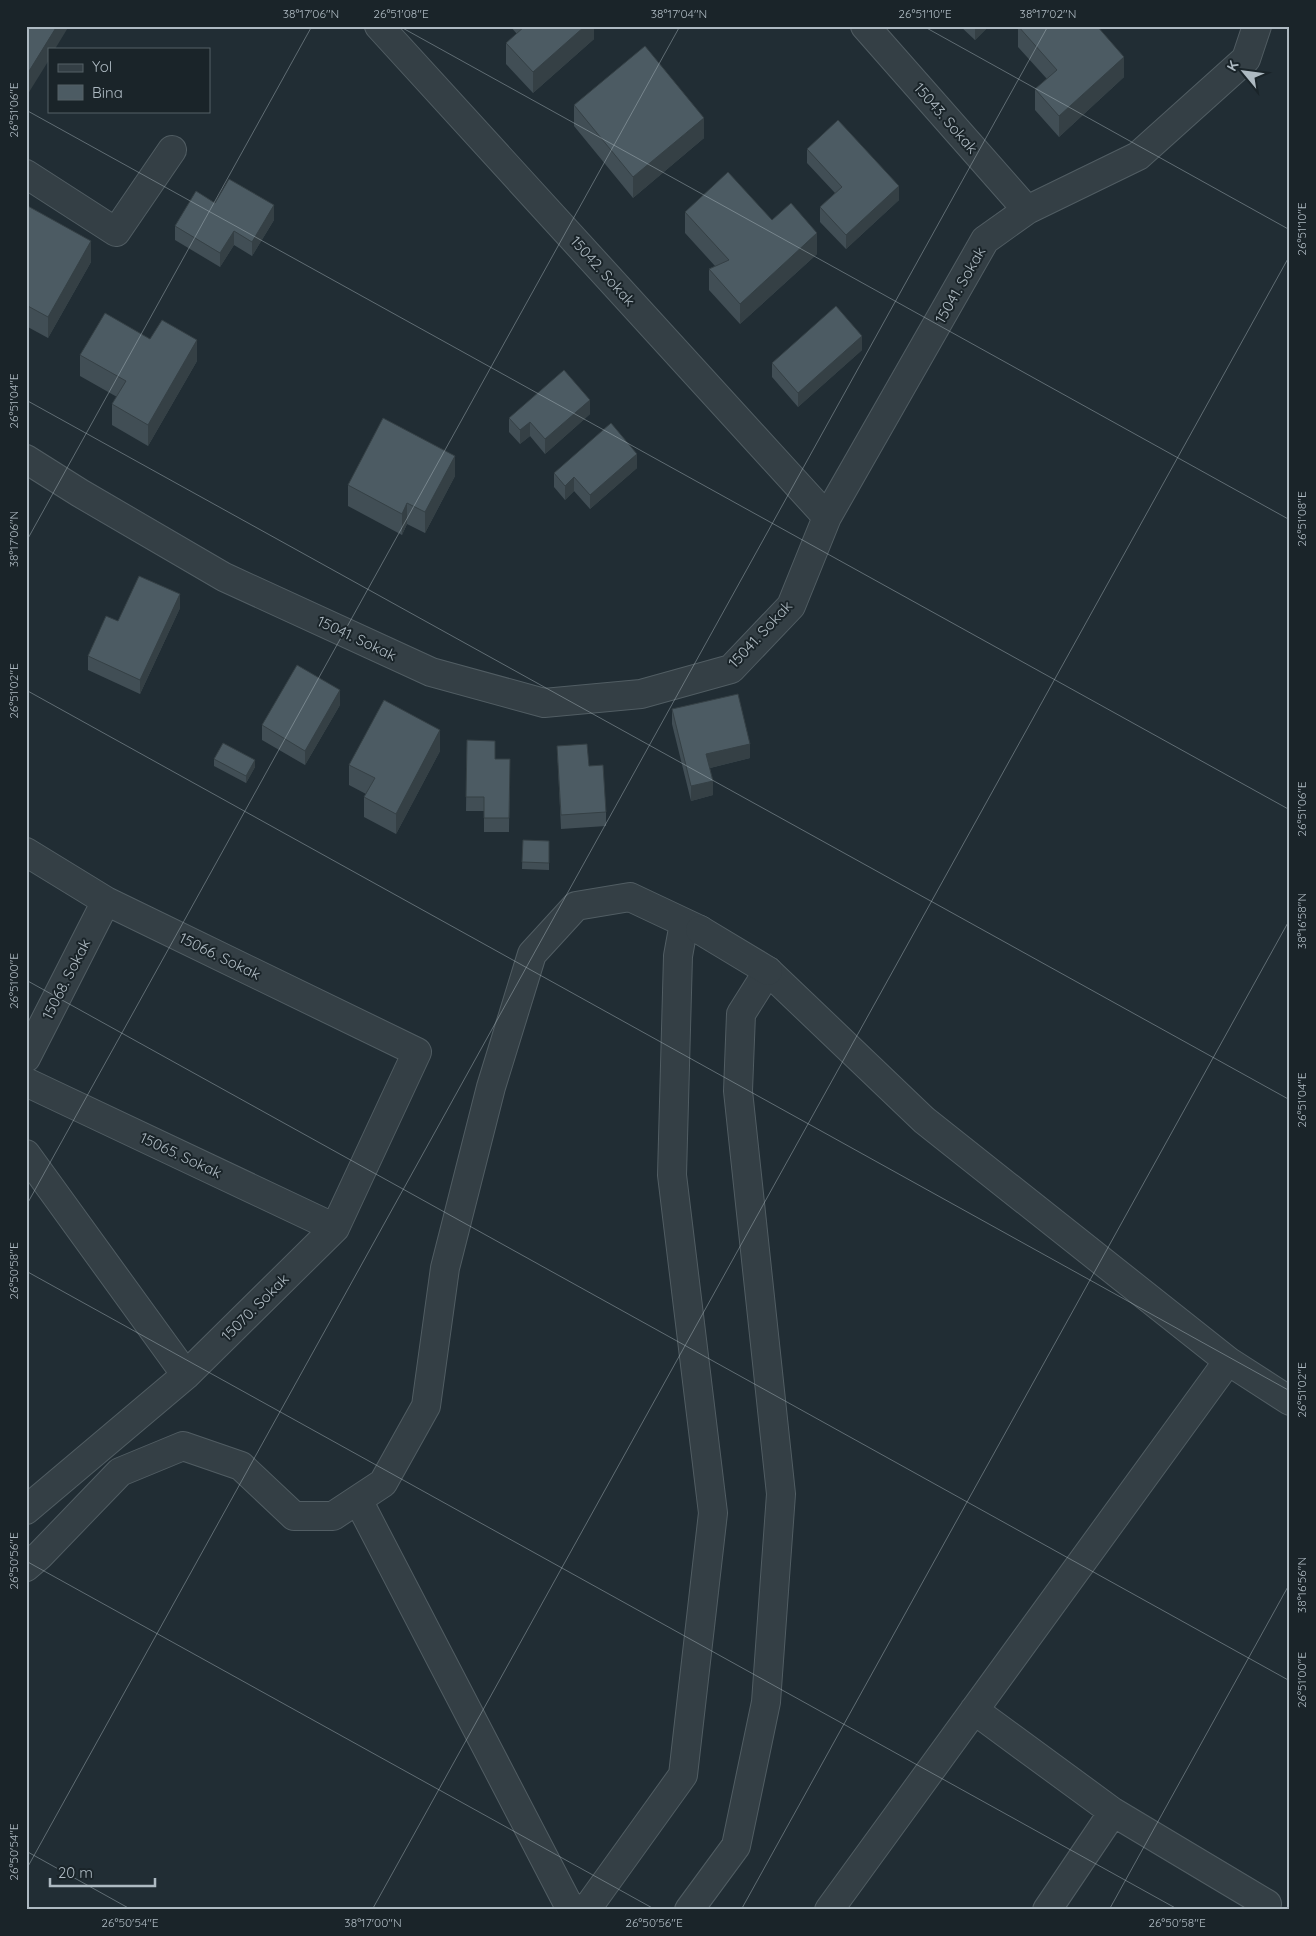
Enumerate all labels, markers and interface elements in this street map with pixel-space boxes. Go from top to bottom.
text: 38°17'06"N [283,6,339,21]
text: 26°51'08"E [373,6,429,21]
text: 38°17'04"N [651,6,707,21]
text: 26°51'10"E [898,6,952,21]
text: 38°17'02"N [1020,6,1076,21]
legend [48,48,210,112]
north arrow [1218,48,1268,98]
text: Yol [92,57,112,76]
text: K [1223,57,1243,74]
street label: 15043. Sokak [910,79,982,157]
text: 26°51'06"E [6,82,21,138]
text: Bina [92,83,123,102]
text: 26°51'10"E [1294,202,1309,256]
street label: 15042. Sokak [566,232,640,310]
street label: 15041. Sokak [930,243,990,327]
text: 26°51'04"E [6,373,21,429]
text: 26°51'08"E [1294,491,1309,547]
text: 38°17'06"N [6,511,21,567]
street label: 15041. Sokak [724,596,796,672]
street label: 15041. Sokak [314,611,400,665]
text: 26°51'02"E [6,663,21,719]
text: 26°51'06"E [1294,781,1309,837]
text: 38°16'58"N [1294,893,1309,949]
street label: 15066. Sokak [176,928,264,984]
street label: 15068. Sokak [38,935,94,1023]
text: 26°51'00"E [6,953,21,1009]
text: 26°51'04"E [1294,1072,1309,1128]
street label: 15065. Sokak [137,1128,225,1182]
text: 26°50'58"E [6,1242,21,1300]
street label: 15070. Sokak [217,1269,293,1345]
text: 26°51'02"E [1294,1362,1309,1418]
text: 26°50'56"E [6,1532,21,1590]
text: 38°16'56"N [1294,1557,1309,1613]
text: 26°51'00"E [1294,1652,1309,1708]
text: 26°50'54"E [6,1823,21,1881]
scale bar [50,1856,155,1888]
text: 20 m [58,1863,93,1882]
text: 26°50'54"E [101,1915,159,1930]
text: 38°17'00"N [344,1915,402,1930]
text: 26°50'56"E [625,1915,683,1930]
text: 26°50'58"E [1148,1915,1206,1930]

